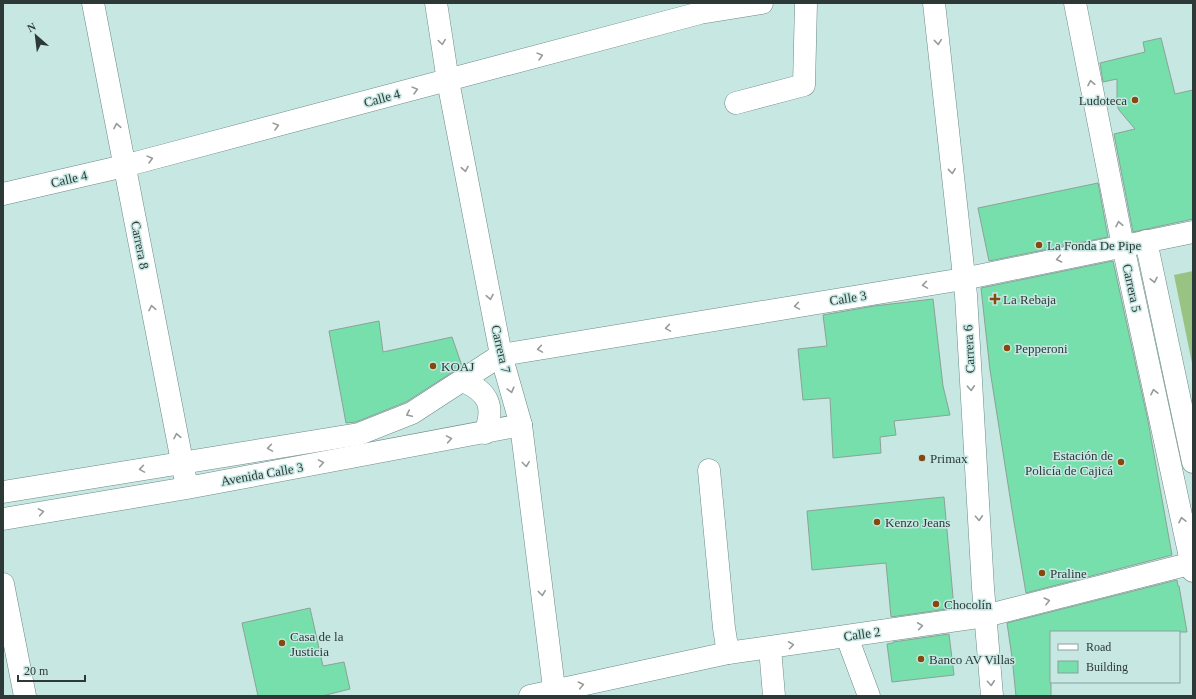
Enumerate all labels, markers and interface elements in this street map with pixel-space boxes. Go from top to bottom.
north arrow [16,16,56,56]
text: N [25,20,38,34]
one-way arrow [437,38,446,45]
one-way arrow [933,39,942,45]
one-way arrow [537,52,544,61]
one-way arrow [1087,80,1095,86]
street label: Calle 4 [362,86,402,110]
one-way arrow [412,86,418,94]
place label: Ludoteca [1079,93,1127,108]
marker: Ludoteca [1130,95,1140,105]
one-way arrow [113,122,121,129]
one-way arrow [272,122,279,131]
one-way arrow [146,155,153,164]
one-way arrow [460,166,469,173]
street label: Calle 4 [49,167,89,190]
one-way arrow [947,168,956,174]
street label: Carrera 8 [128,220,152,270]
one-way arrow [1115,221,1123,227]
place label: La Fonda De Pipe [1047,238,1141,253]
marker: La Fonda De Pipe [1034,240,1044,250]
one-way arrow [1056,255,1062,263]
street label: Carrera 5 [1120,263,1144,313]
one-way arrow [1150,276,1158,283]
one-way arrow [922,280,928,289]
street label: Calle 3 [828,288,868,308]
place label: La Rebaja [1003,292,1056,307]
one-way arrow [485,294,494,300]
marker: La Rebaja [990,294,1000,304]
one-way arrow [794,302,800,310]
one-way arrow [149,305,157,311]
one-way arrow [665,323,671,332]
street label: Carrera 7 [488,324,514,375]
street label: Carrera 6 [960,324,978,374]
place label: Pepperoni [1015,341,1068,356]
marker: Pepperoni [1002,343,1012,353]
one-way arrow [537,344,543,353]
place label: KOAJ [441,359,474,374]
marker: KOAJ [428,361,438,371]
one-way arrow [967,385,975,391]
one-way arrow [506,387,515,394]
one-way arrow [1151,389,1159,396]
one-way arrow [406,409,414,417]
one-way arrow [173,433,182,439]
one-way arrow [446,436,452,444]
one-way arrow [267,444,273,452]
place label: Estación de Policía de Cajicá [1025,448,1113,478]
place label: Primax [930,451,968,466]
marker: Primax [917,453,927,463]
marker: Estación de Policía de Cajicá [1116,457,1126,467]
street label: Avenida Calle 3 [220,459,304,489]
one-way arrow [318,459,324,468]
one-way arrow [521,461,530,467]
one-way arrow [139,464,145,473]
one-way arrow [38,509,45,517]
place label: Kenzo Jeans [885,515,950,530]
one-way arrow [974,515,983,521]
one-way arrow [1178,516,1186,523]
marker: Kenzo Jeans [872,517,882,527]
place label: Praline [1050,566,1087,581]
marker: Praline [1037,568,1047,578]
one-way arrow [537,590,546,596]
place label: Chocolín [944,597,992,612]
one-way arrow [1044,597,1051,605]
marker: Chocolín [931,599,941,609]
one-way arrow [917,622,923,631]
street label: Calle 2 [843,624,881,644]
place label: Casa de la Justicia [290,629,344,659]
legend [1050,631,1180,683]
marker: Casa de la Justicia [277,638,287,648]
text: Road [1086,640,1111,654]
one-way arrow [788,641,794,650]
place label: Banco AV Villas [929,652,1015,667]
marker: Banco AV Villas [916,654,926,664]
scale bar [18,657,85,683]
text: Building [1086,660,1128,674]
text: 20 m [24,664,49,678]
one-way arrow [986,680,995,686]
one-way arrow [578,682,585,690]

